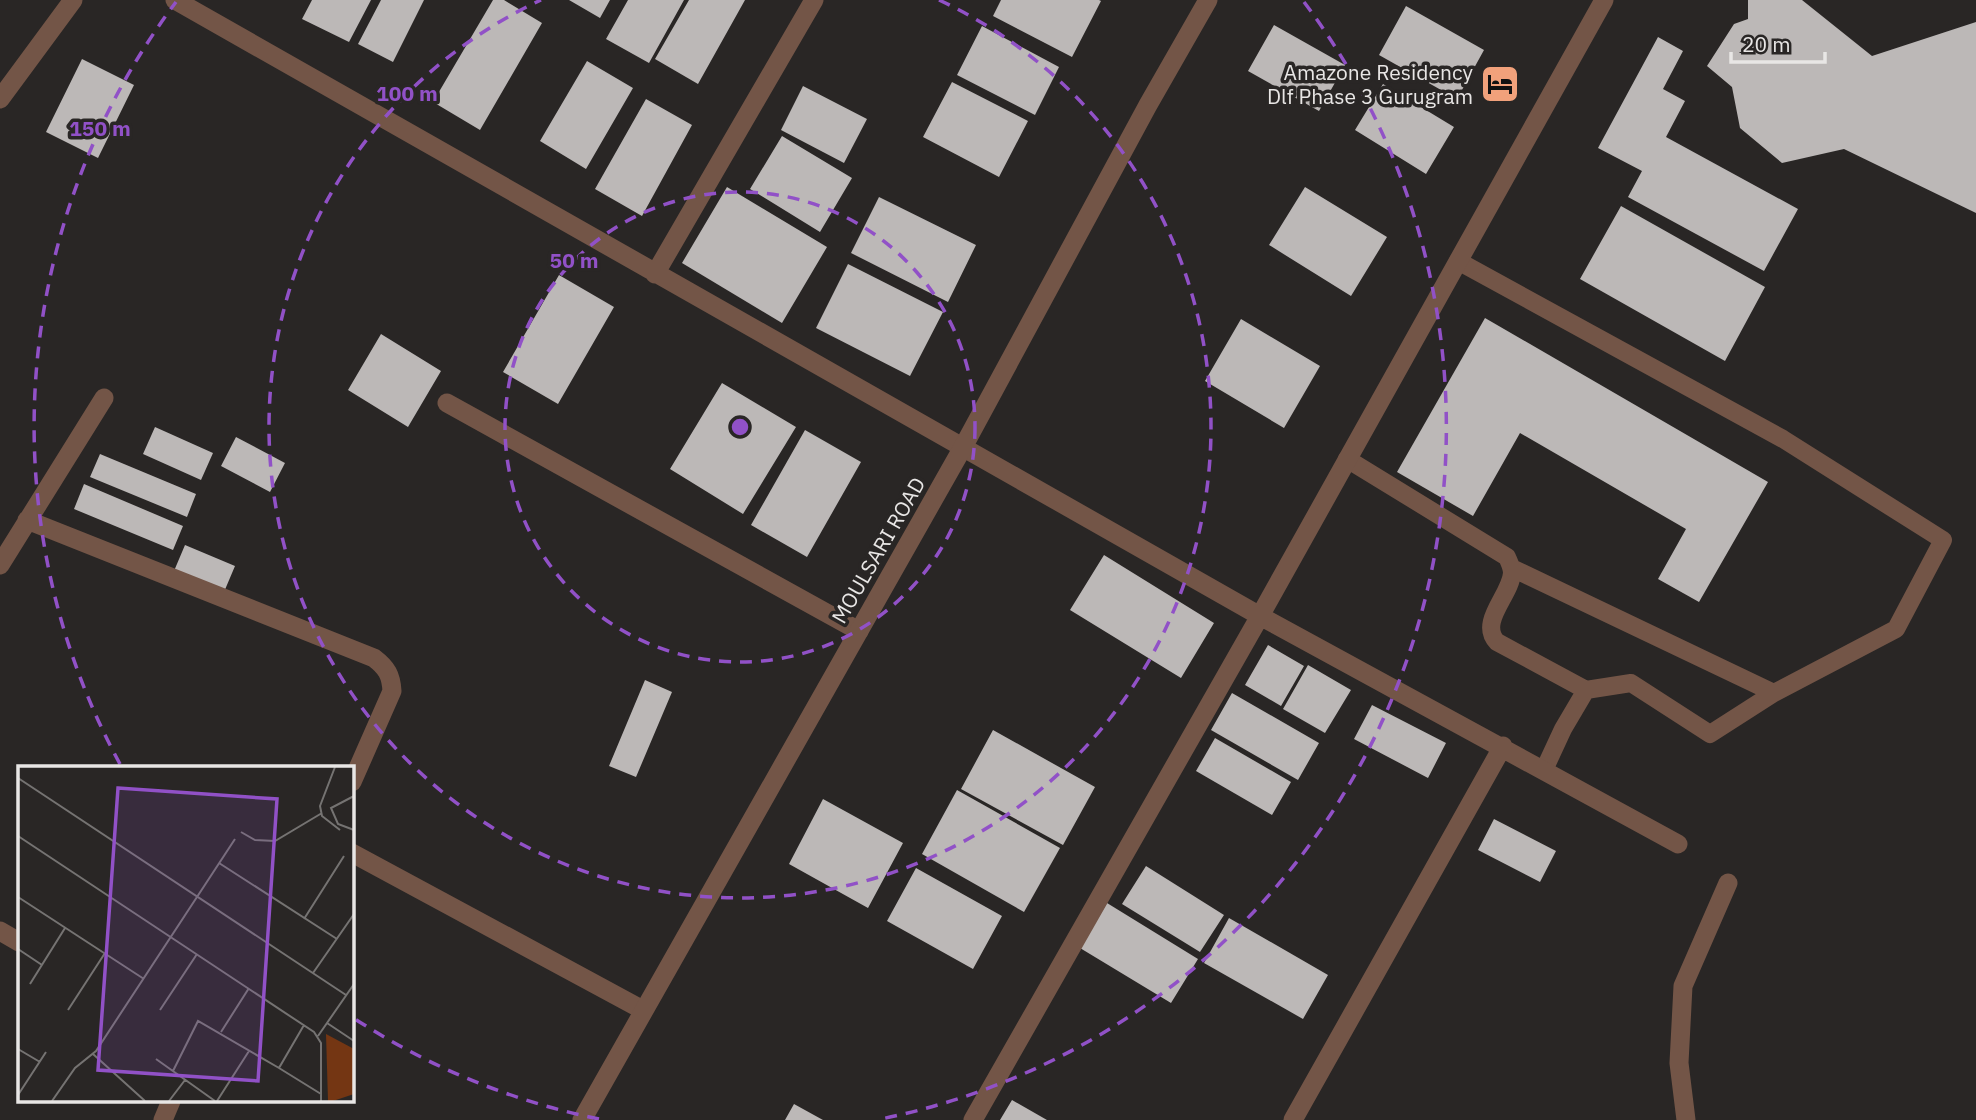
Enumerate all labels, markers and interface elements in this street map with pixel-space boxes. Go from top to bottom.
scale bar [1731,21,1826,65]
text: 20 m [1742,30,1791,58]
place label: Amazone Residency Dlf Phase 3 Gurugram [1267,58,1474,110]
hotel icon: Amazone Residency Dlf Phase 3 Gurugram [1479,63,1521,105]
text: 100 m [376,79,438,107]
text: 150 m [69,114,131,142]
text: 50 m [550,246,598,274]
centre of rings [728,415,752,439]
street label: MOULSARI ROAD [825,472,931,628]
inset map [18,766,354,1102]

